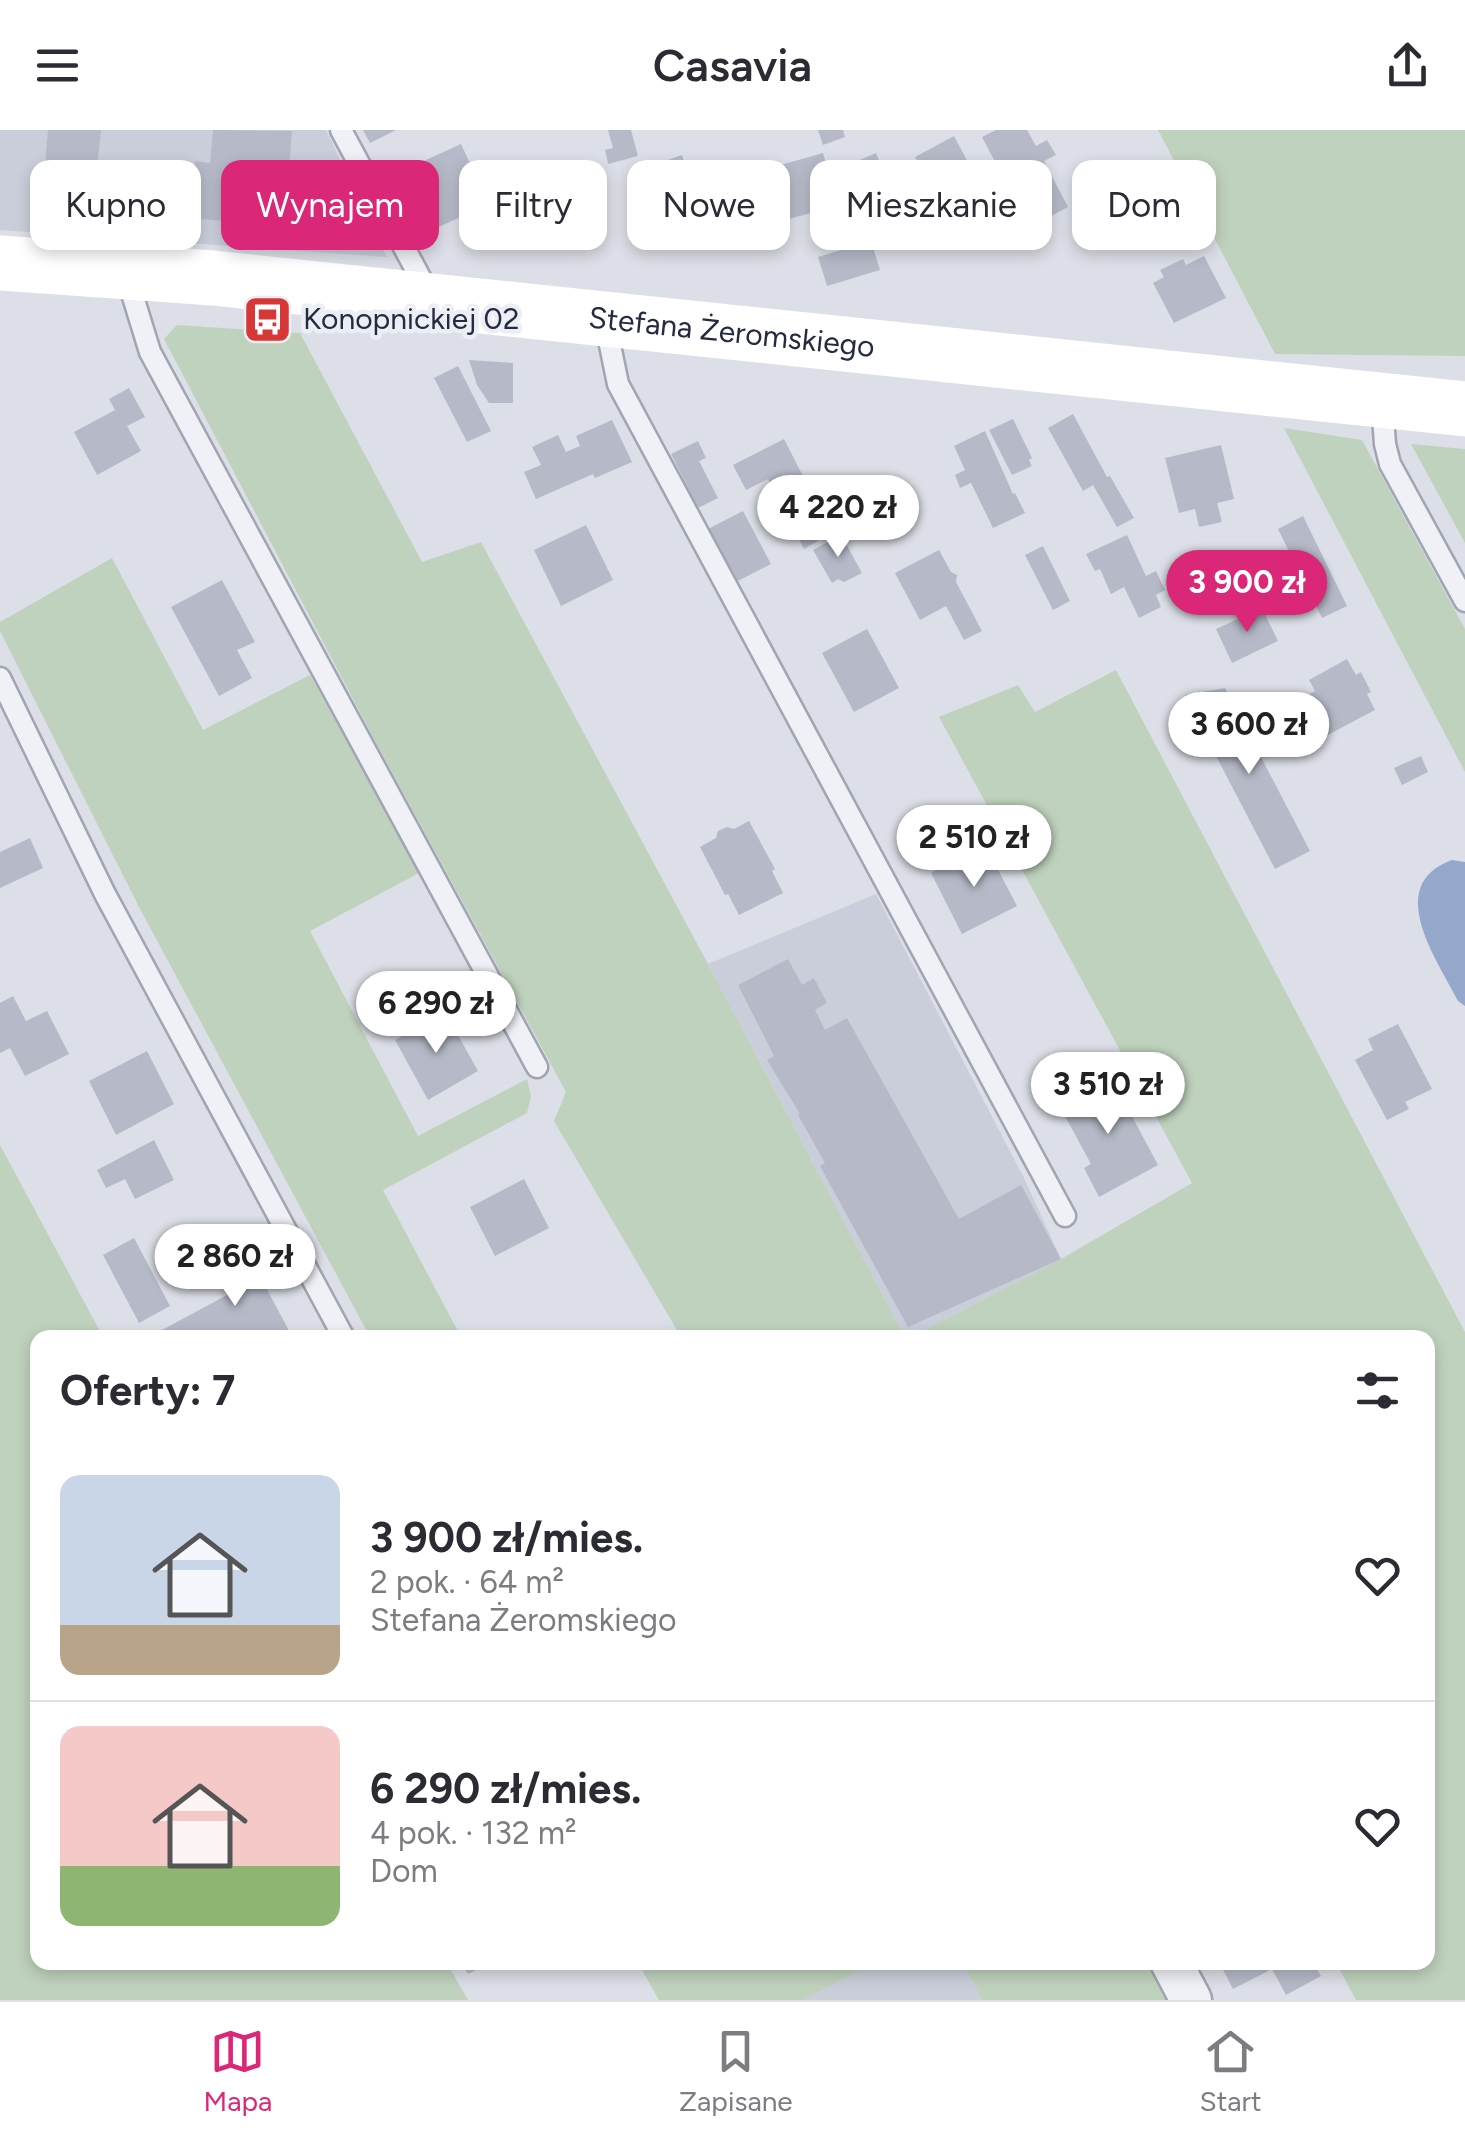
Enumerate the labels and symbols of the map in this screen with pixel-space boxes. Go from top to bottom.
bus stop icon: Konopnickiej 02 [242,293,294,345]
street label: Stefana Żeromskiego [587,298,877,365]
place label: Konopnickiej 02 [303,300,520,337]
pin: 4 220 zł [735,475,941,560]
pin: 3 900 zł [1144,550,1350,635]
pin: 3 600 zł [1146,692,1352,777]
pin: 2 510 zł [871,805,1077,890]
pin: 6 290 zł [333,971,539,1056]
pin: 3 510 zł [1005,1052,1211,1137]
pin: 2 860 zł [132,1224,338,1309]

